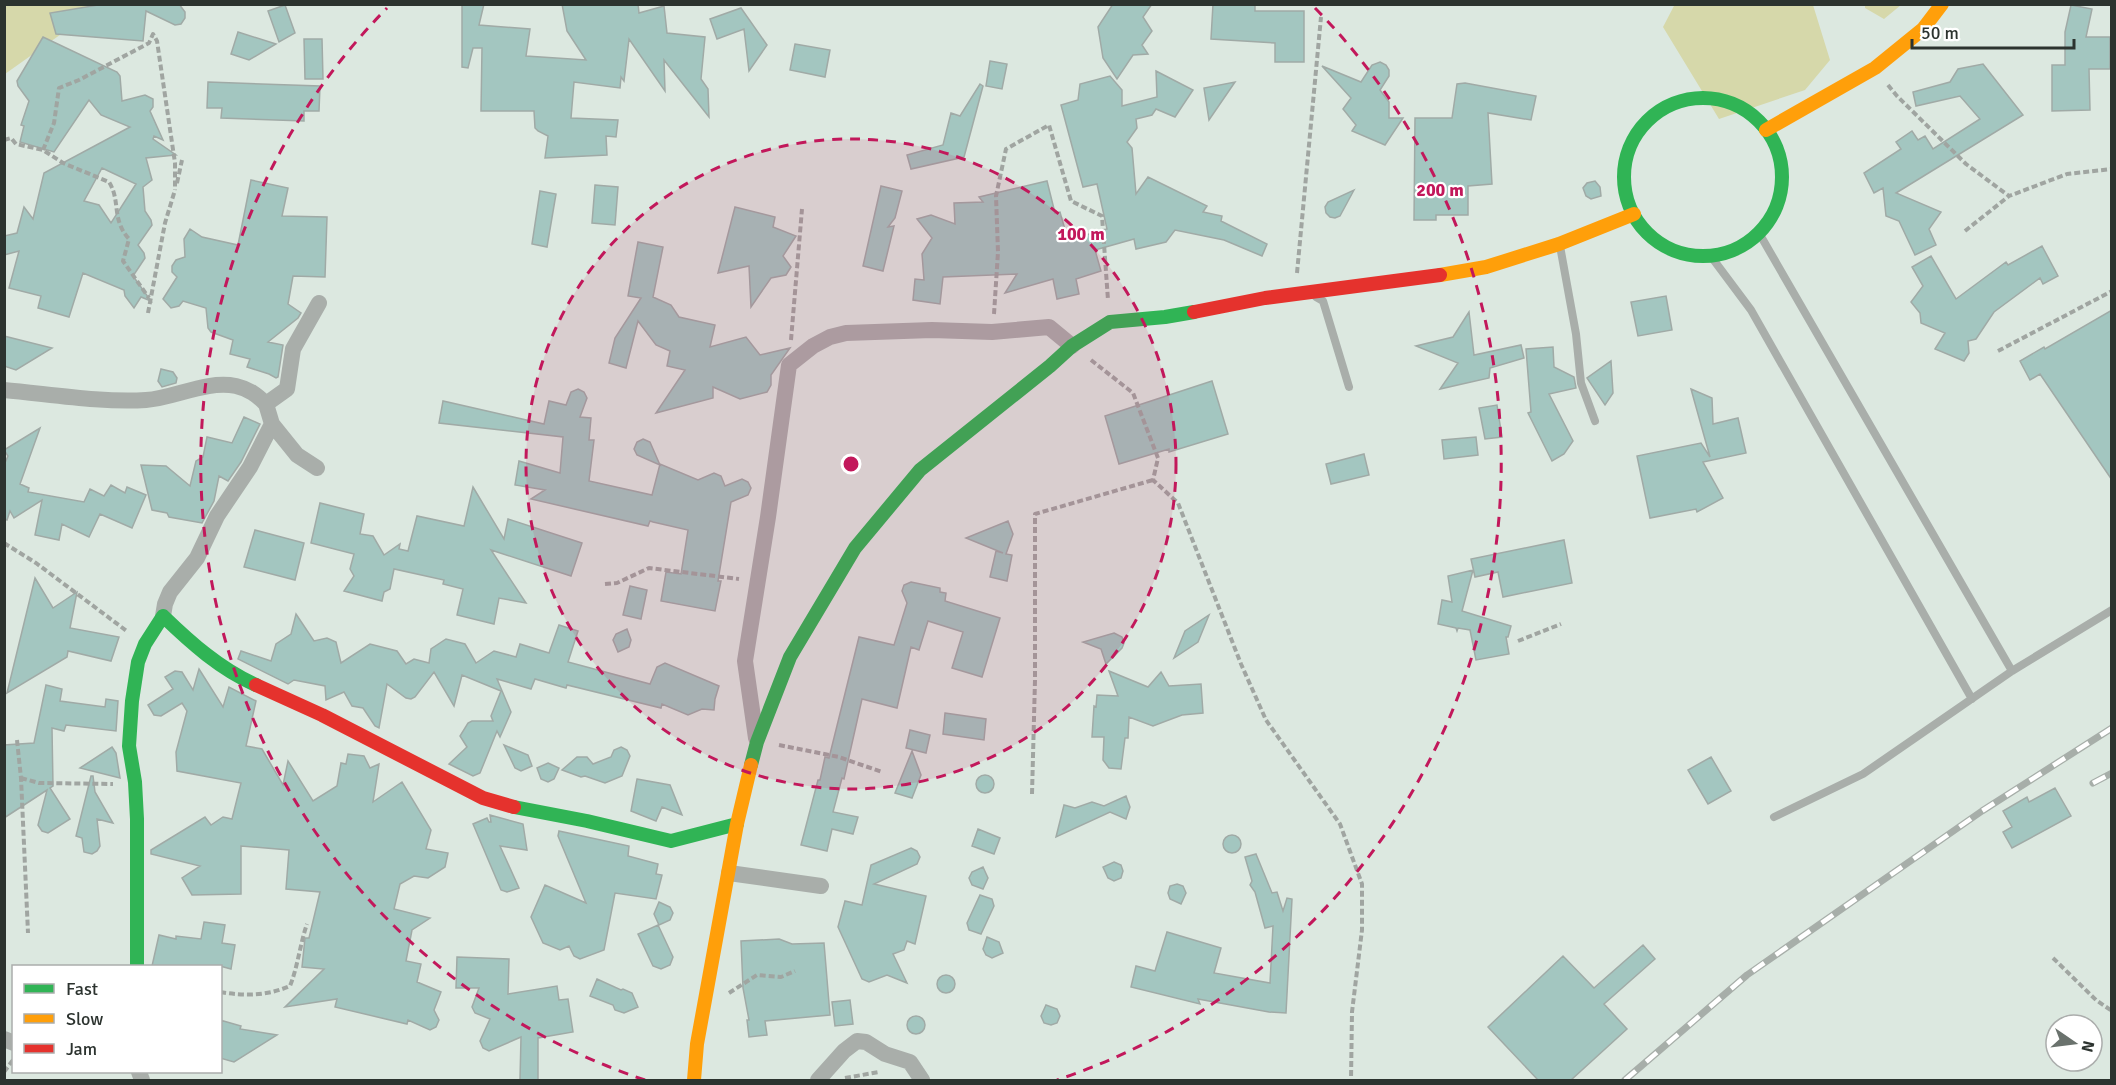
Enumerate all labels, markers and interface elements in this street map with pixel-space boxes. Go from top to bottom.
scale bar [1912,12,2074,50]
text: 50 m [1921,22,1959,44]
text: 200 m [1416,179,1464,201]
text: 100 m [1057,223,1105,245]
centre of rings [841,454,861,474]
legend [12,965,222,1073]
text: Fast [66,978,98,1000]
text: Slow [66,1008,103,1030]
north arrow [2044,1013,2104,1073]
text: Jam [66,1038,97,1060]
text: N [2077,1039,2099,1054]

